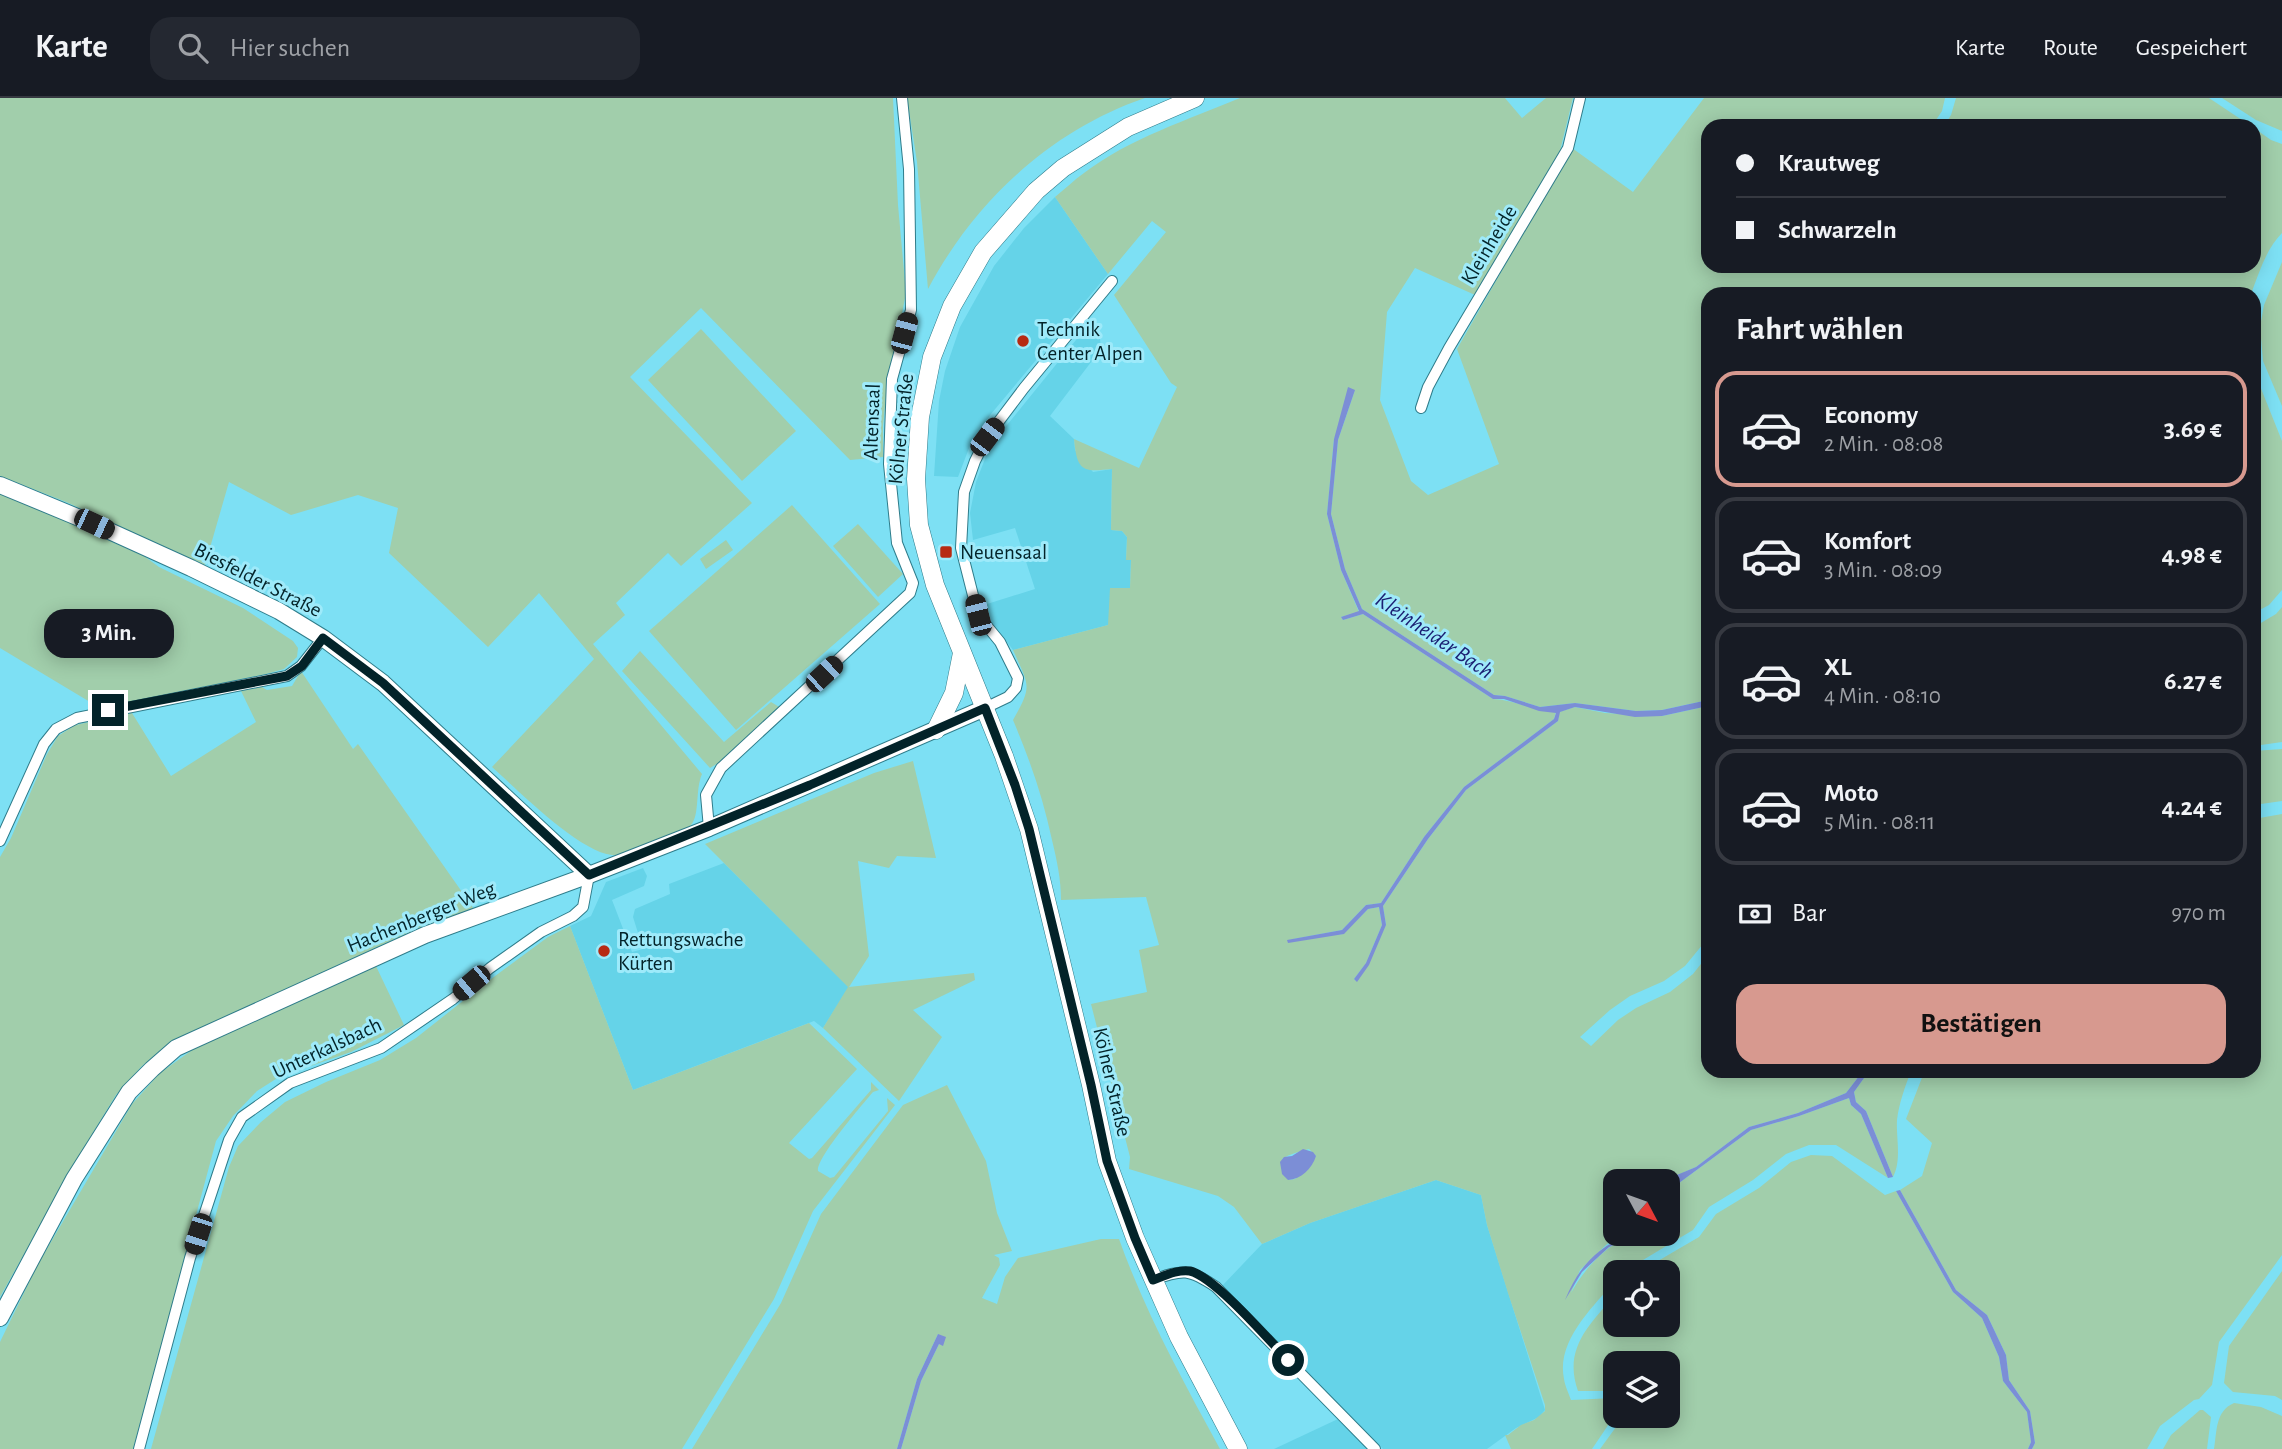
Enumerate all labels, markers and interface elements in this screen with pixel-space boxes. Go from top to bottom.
search box [150,17,640,80]
icon: search [174,29,212,67]
text: Karte [35,31,108,64]
text: Hier suchen [230,35,350,61]
text: Karte [1955,36,2005,60]
text: Route [2043,36,2098,60]
text: Gespeichert [2136,36,2247,60]
text: Krautweg [1778,150,1880,176]
street label: Kleinheide [1457,202,1521,288]
text: Schwarzeln [1778,217,1897,243]
car [889,310,920,356]
text: Fahrt wählen [1736,313,1904,345]
place label: Technik Center Alpen [1037,319,1143,364]
marker: Technik Center Alpen [1015,333,1031,349]
street label: Kölner Straße [885,372,917,486]
street label: Altensaal [860,383,884,461]
icon: car [1740,398,1803,461]
text: Economy [1824,402,1918,428]
car [966,414,1009,460]
text: 3.69 € [2164,416,2222,442]
text: 2 Min. · 08:08 [1824,433,1943,456]
car [71,506,118,542]
icon: car [1740,524,1803,587]
text: Komfort [1824,528,1911,554]
street label: Biesfelder Straße [191,539,325,621]
place label: Neuensaal [960,542,1047,563]
text: 4.98 € [2162,542,2222,568]
marker: Neuensaal [938,544,954,560]
text: 3 Min. · 08:09 [1824,559,1942,582]
water label: Kleinheider Bach [1371,588,1497,684]
car [963,592,994,638]
callout: 3 Min. [43,608,173,658]
text: 3 Min. [81,622,137,645]
icon: car [1740,650,1803,713]
car [802,652,847,696]
text: XL [1824,654,1851,680]
text: 6.27 € [2164,668,2222,694]
text: 4 Min. · 08:10 [1824,685,1941,708]
route end [92,694,124,726]
icon: car [1740,776,1803,839]
text: Moto [1824,780,1879,806]
text: 4.24 € [2162,794,2222,820]
text: 5 Min. · 08:11 [1824,811,1935,834]
street label: Hachenberger Weg [344,877,499,956]
icon: cash [1736,895,1774,933]
text: Bar [1792,900,1826,926]
text: 970 m [2171,902,2226,925]
place label: Rettungswache Kürten [618,929,744,974]
marker: Rettungswache Kürten [596,943,612,959]
car [449,961,494,1005]
button: Bestätigen [1736,984,2226,1064]
street label: Unterkalsbach [269,1014,385,1082]
street label: Kölner Straße [1089,1025,1135,1139]
north arrow [1603,1169,1680,1246]
map controls [1603,1169,1680,1428]
car [182,1211,215,1257]
button: locate [1603,1260,1680,1337]
route start [1272,1344,1304,1376]
button: layers [1603,1351,1680,1428]

